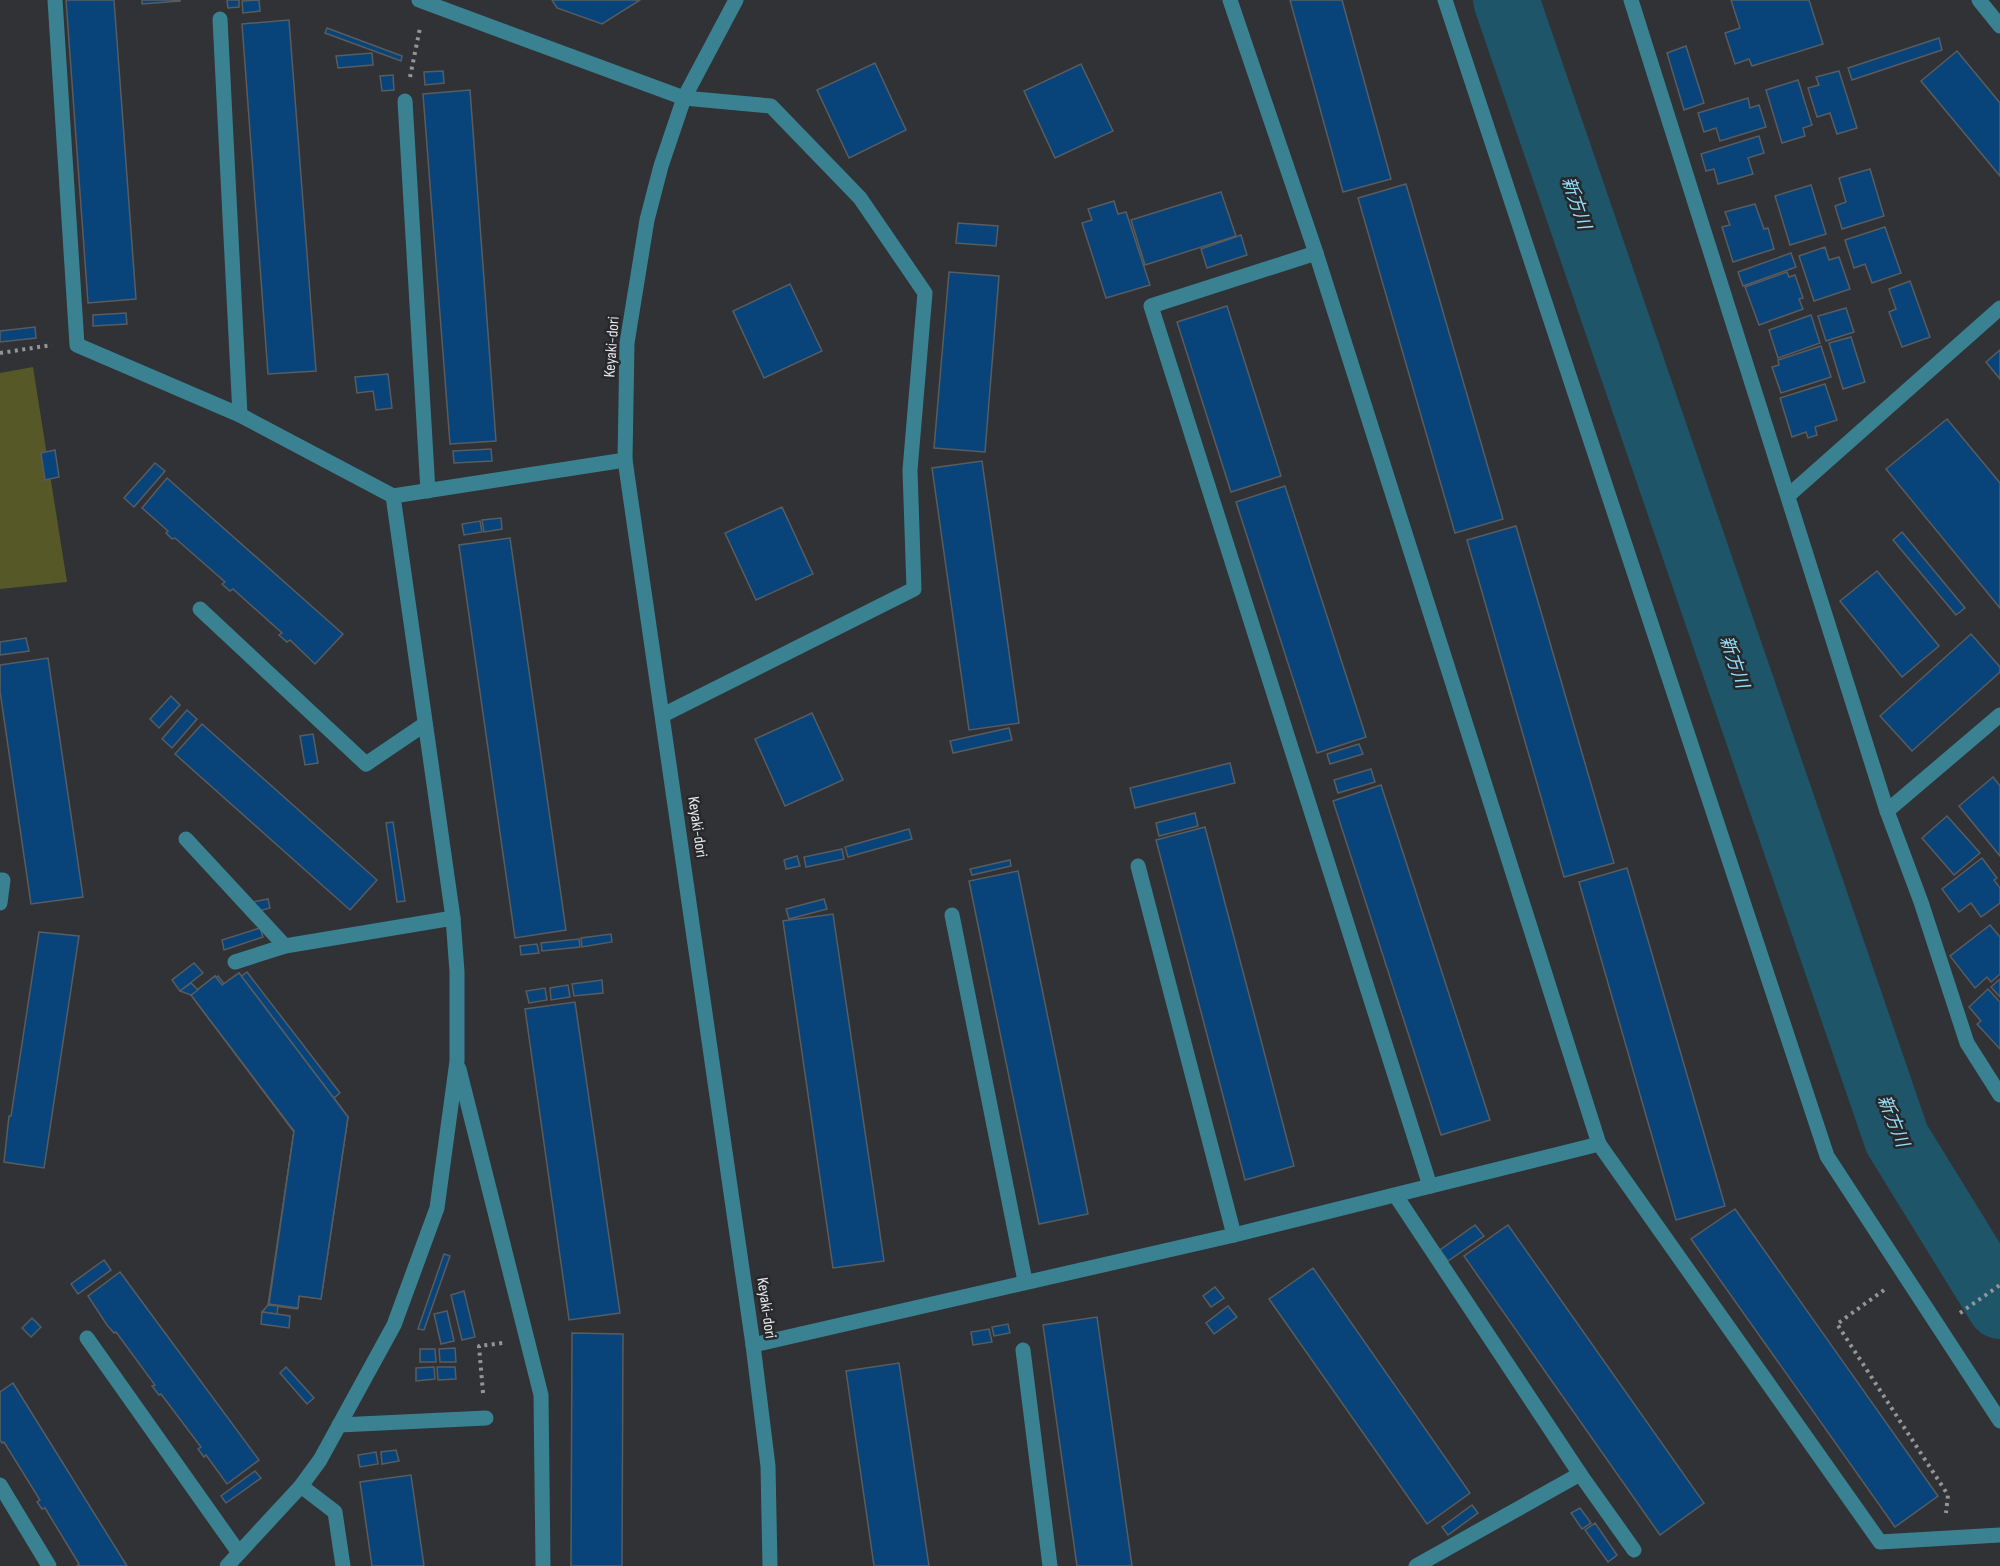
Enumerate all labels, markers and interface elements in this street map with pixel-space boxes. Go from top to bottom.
water label: 新方川 [1557,174,1595,234]
street label: Keyaki-dori [600,316,624,378]
water label: 新方川 [1715,633,1753,693]
street label: Keyaki-dori [683,795,711,859]
water label: 新方川 [1873,1092,1914,1152]
street label: Keyaki-dori [752,1276,780,1340]

